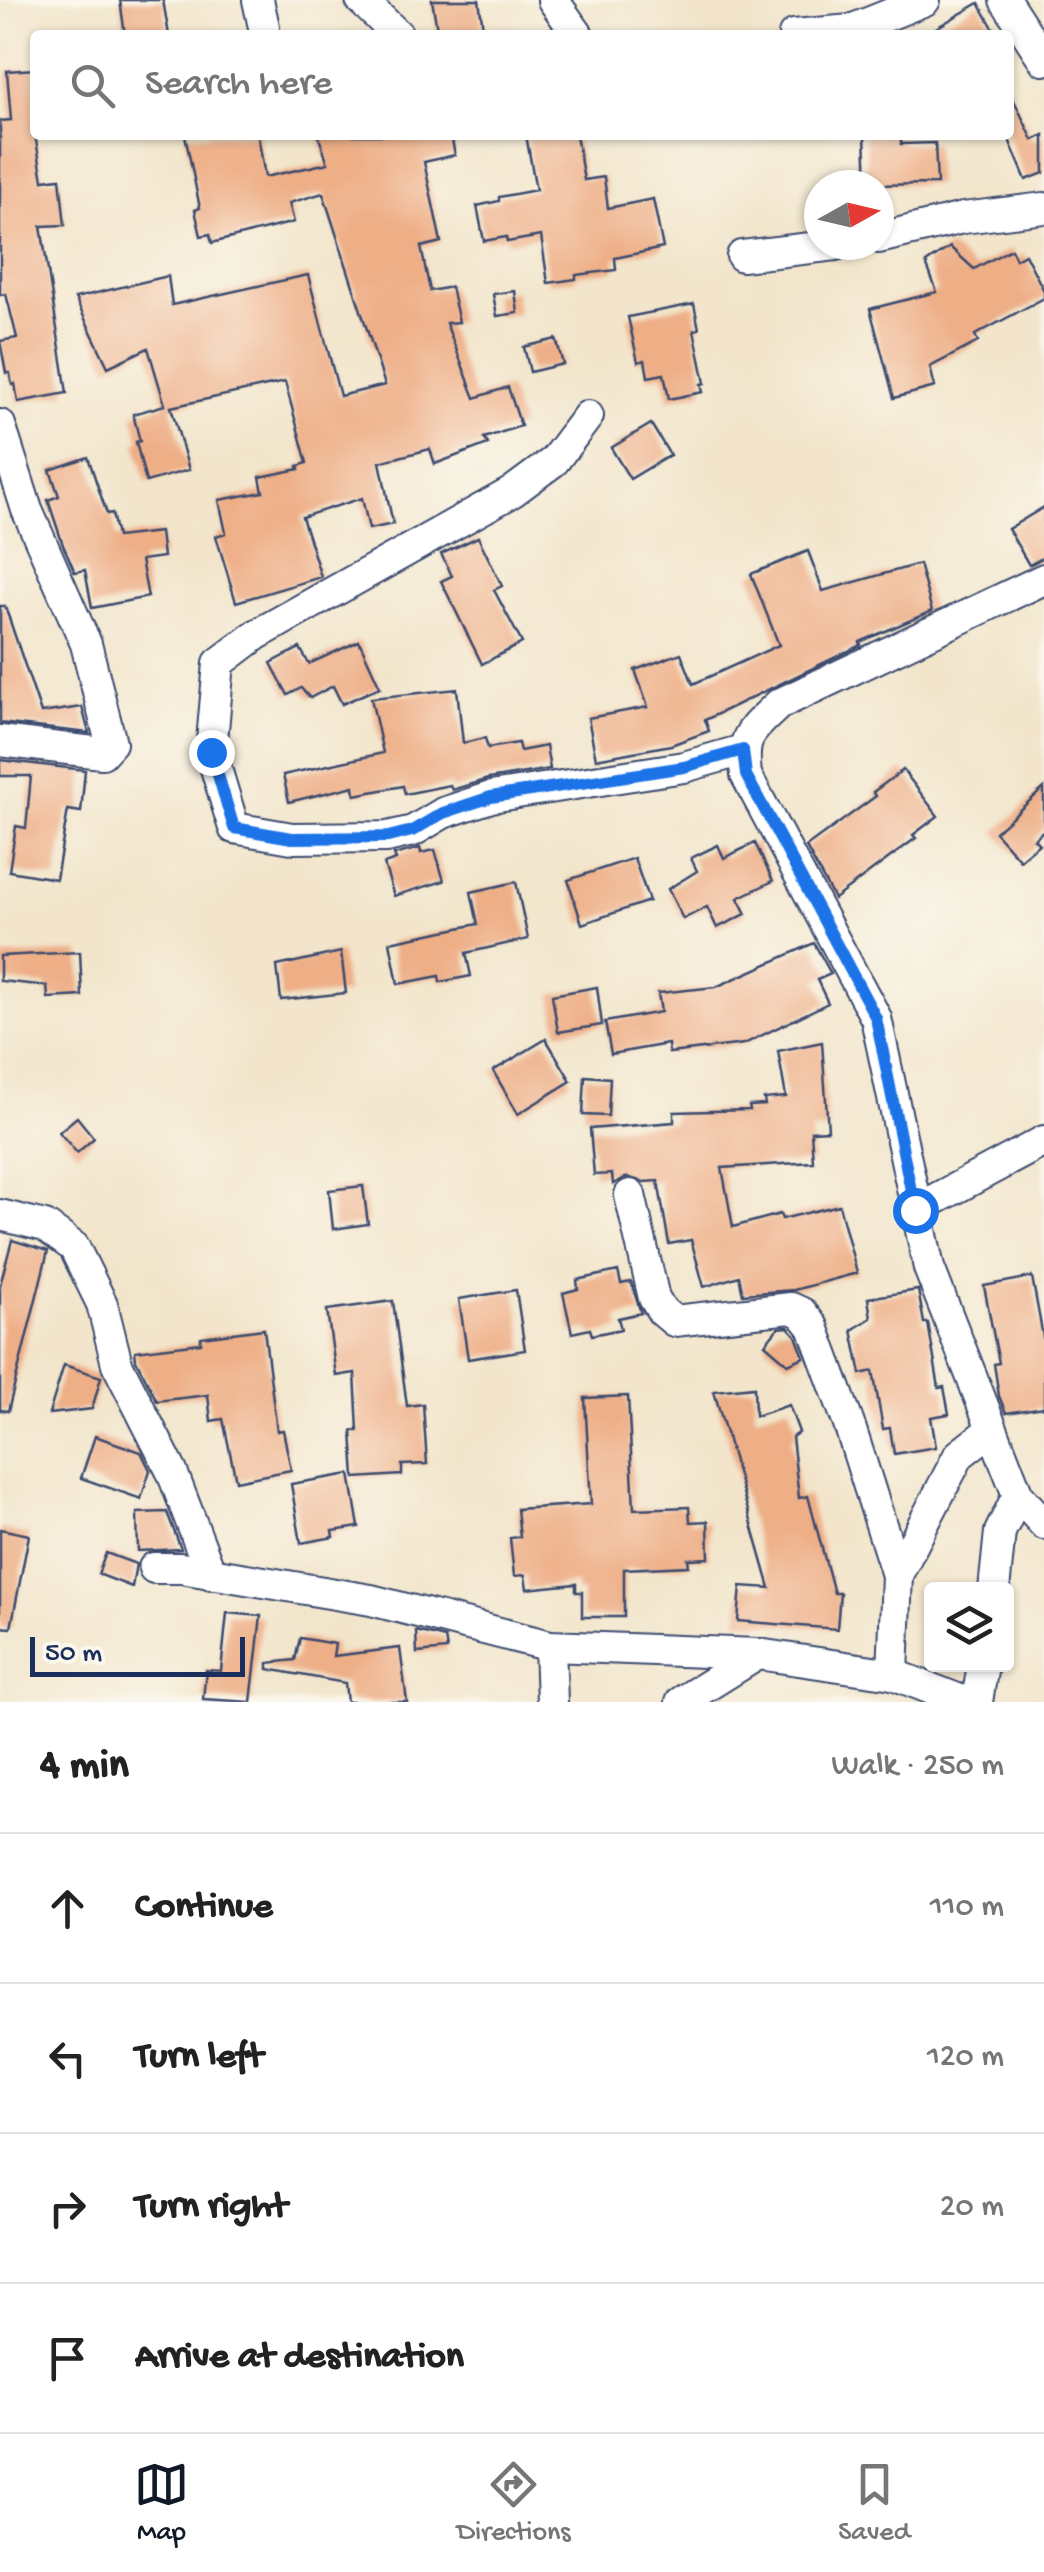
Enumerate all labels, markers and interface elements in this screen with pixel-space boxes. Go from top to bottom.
search box [30,30,1014,140]
icon: search [65,58,120,113]
text: Search here [145,63,332,107]
north arrow [804,170,894,260]
route end [189,730,235,776]
route start [893,1188,939,1234]
map controls [924,1582,1014,1672]
button: layers [924,1582,1014,1672]
scale bar [30,1632,245,1676]
text: 50 m [45,1638,102,1671]
text: 4 min [40,1743,129,1792]
text: Walk · 250 m [832,1748,1004,1786]
icon: ahead [40,1881,95,1936]
text: Continue [135,1886,273,1930]
text: 110 m [930,1889,1004,1927]
icon: left [40,2031,95,2086]
text: Turn left [135,2036,263,2080]
text: 120 m [927,2039,1004,2077]
icon: right [40,2181,95,2236]
text: Turn right [135,2186,287,2230]
text: 20 m [940,2189,1004,2227]
icon: arrive [40,2331,95,2386]
text: Arrive at destination [135,2336,464,2380]
tab: Map [134,2457,189,2550]
tab: Directions [457,2457,571,2550]
tab: Saved [838,2457,910,2550]

